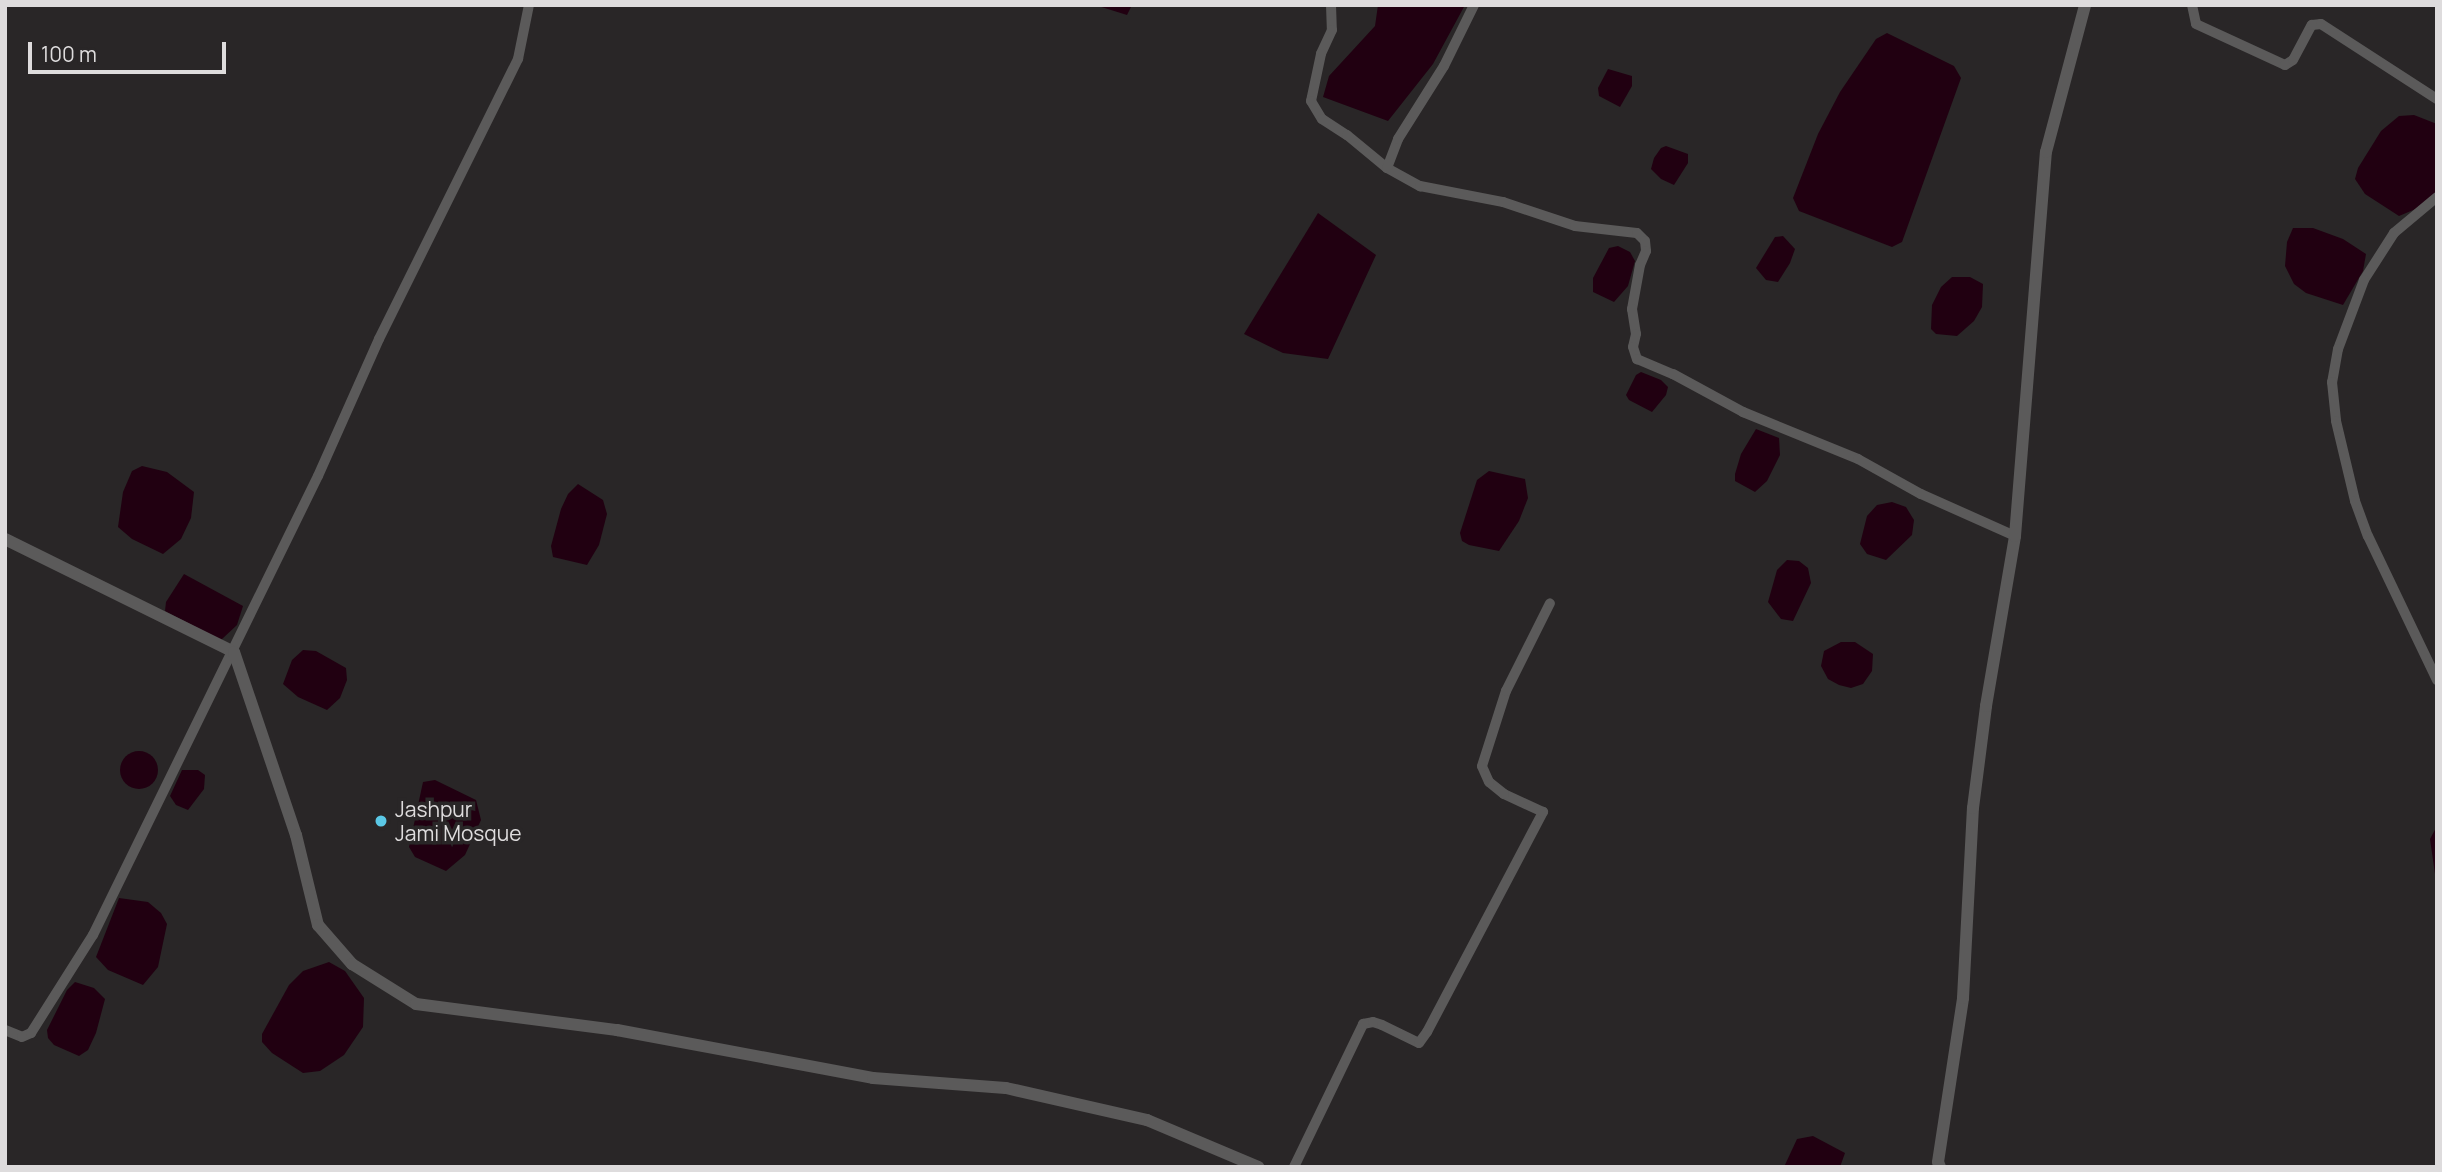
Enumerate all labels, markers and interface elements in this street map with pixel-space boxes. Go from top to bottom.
scale bar [32,28,229,72]
text: 100 m [41,40,97,68]
place label: Jashpur Jami Mosque [395,796,521,846]
marker: Jashpur Jami Mosque [373,813,389,829]

